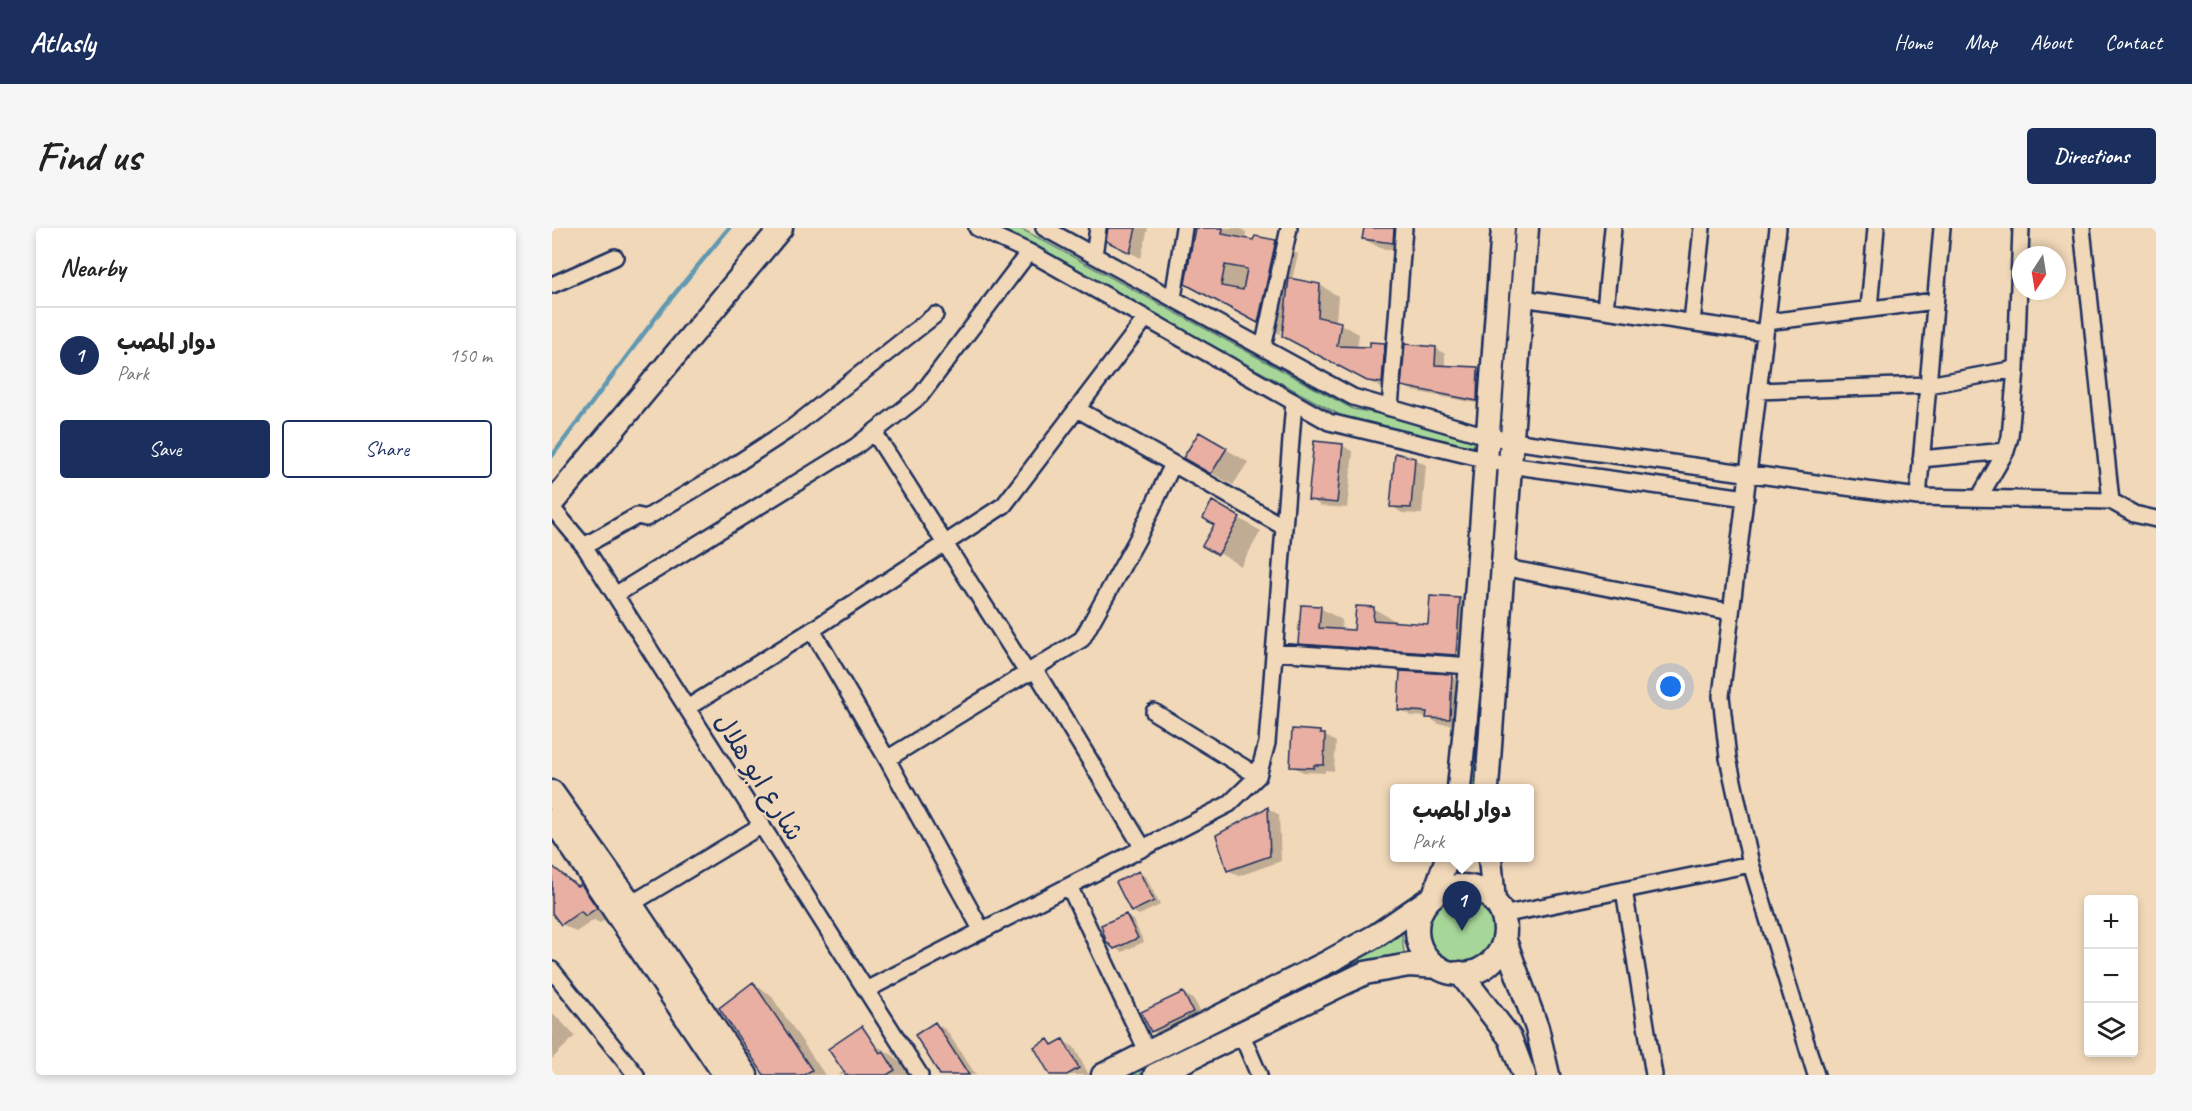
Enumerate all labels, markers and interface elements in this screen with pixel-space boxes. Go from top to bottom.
text: Atlasly [30,25,95,60]
text: Home [1894,29,1932,55]
text: Map [1965,29,1997,55]
text: About [2030,29,2072,55]
text: Contact [2105,29,2162,55]
button: Directions [2027,128,2156,184]
text: Find us [36,130,141,183]
north arrow [2012,246,2066,300]
text: Nearby [60,251,125,284]
text: دوار المصب [117,328,216,356]
text: 1 [75,343,84,368]
text: 150 m [449,343,492,368]
text: Park [117,361,149,386]
button: Save [60,420,270,478]
button: Share [282,420,492,478]
your location [1656,672,1685,701]
street label: شارع ابو هلال [706,707,811,848]
popup [1390,784,1534,862]
text: دوار المصب [1413,796,1511,824]
text: Park [1413,829,1444,854]
pin: 1 [1442,882,1482,931]
map controls [2084,895,2138,1057]
button: + [2084,895,2138,949]
button: − [2084,949,2138,1003]
button: layers [2084,1003,2138,1057]

